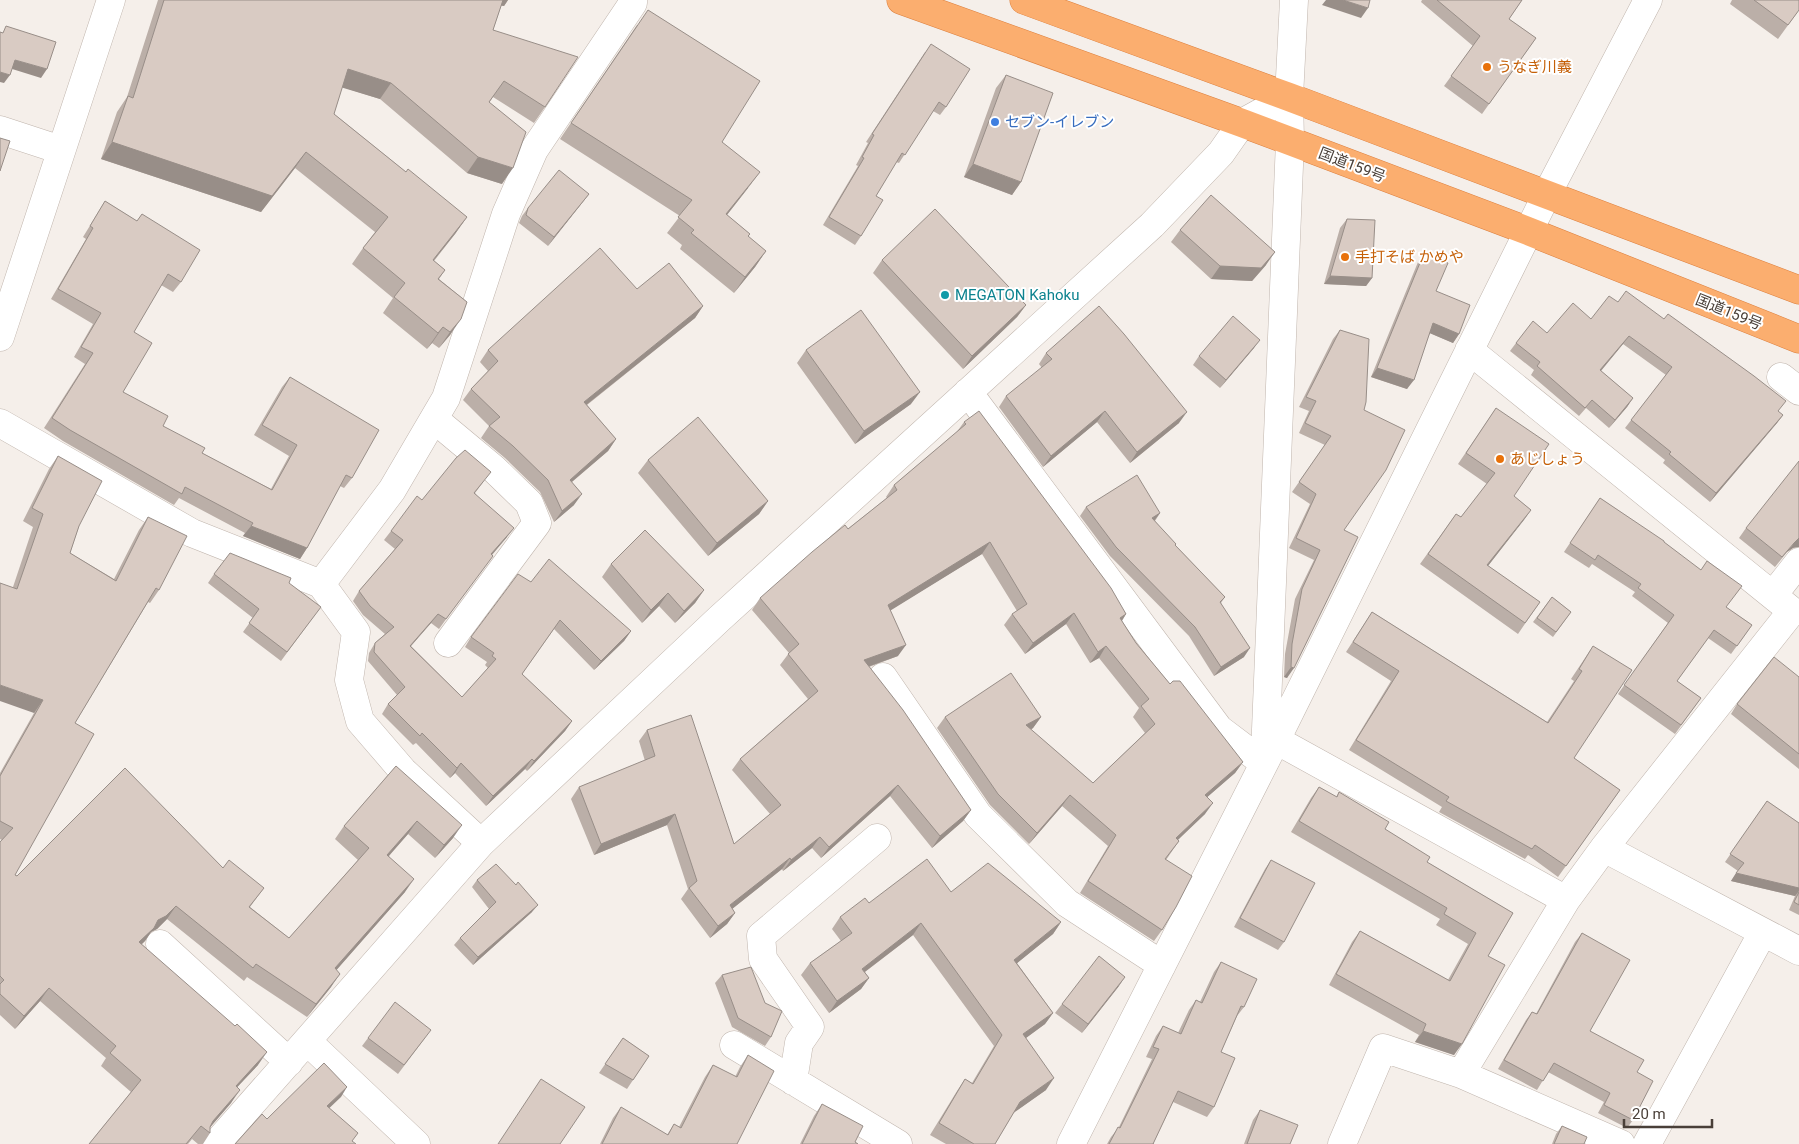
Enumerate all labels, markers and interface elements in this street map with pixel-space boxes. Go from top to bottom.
place label: うなぎ川義 [1497,58,1572,76]
marker: うなぎ川義 [1481,61,1493,73]
place label: セブン-イレブン [1005,113,1114,131]
marker: セブン-イレブン [989,116,1001,128]
street label: 国道159号 [1316,144,1388,186]
place label: 手打そば かめや [1355,248,1464,266]
marker: 手打そば かめや [1339,251,1351,263]
place label: MEGATON Kahoku [955,286,1079,304]
marker: MEGATON Kahoku [939,289,951,301]
street label: 国道159号 [1693,290,1765,334]
place label: あじしょう [1510,450,1585,468]
marker: あじしょう [1494,453,1506,465]
scale bar [1624,1096,1712,1128]
text: 20 m [1632,1105,1666,1123]

